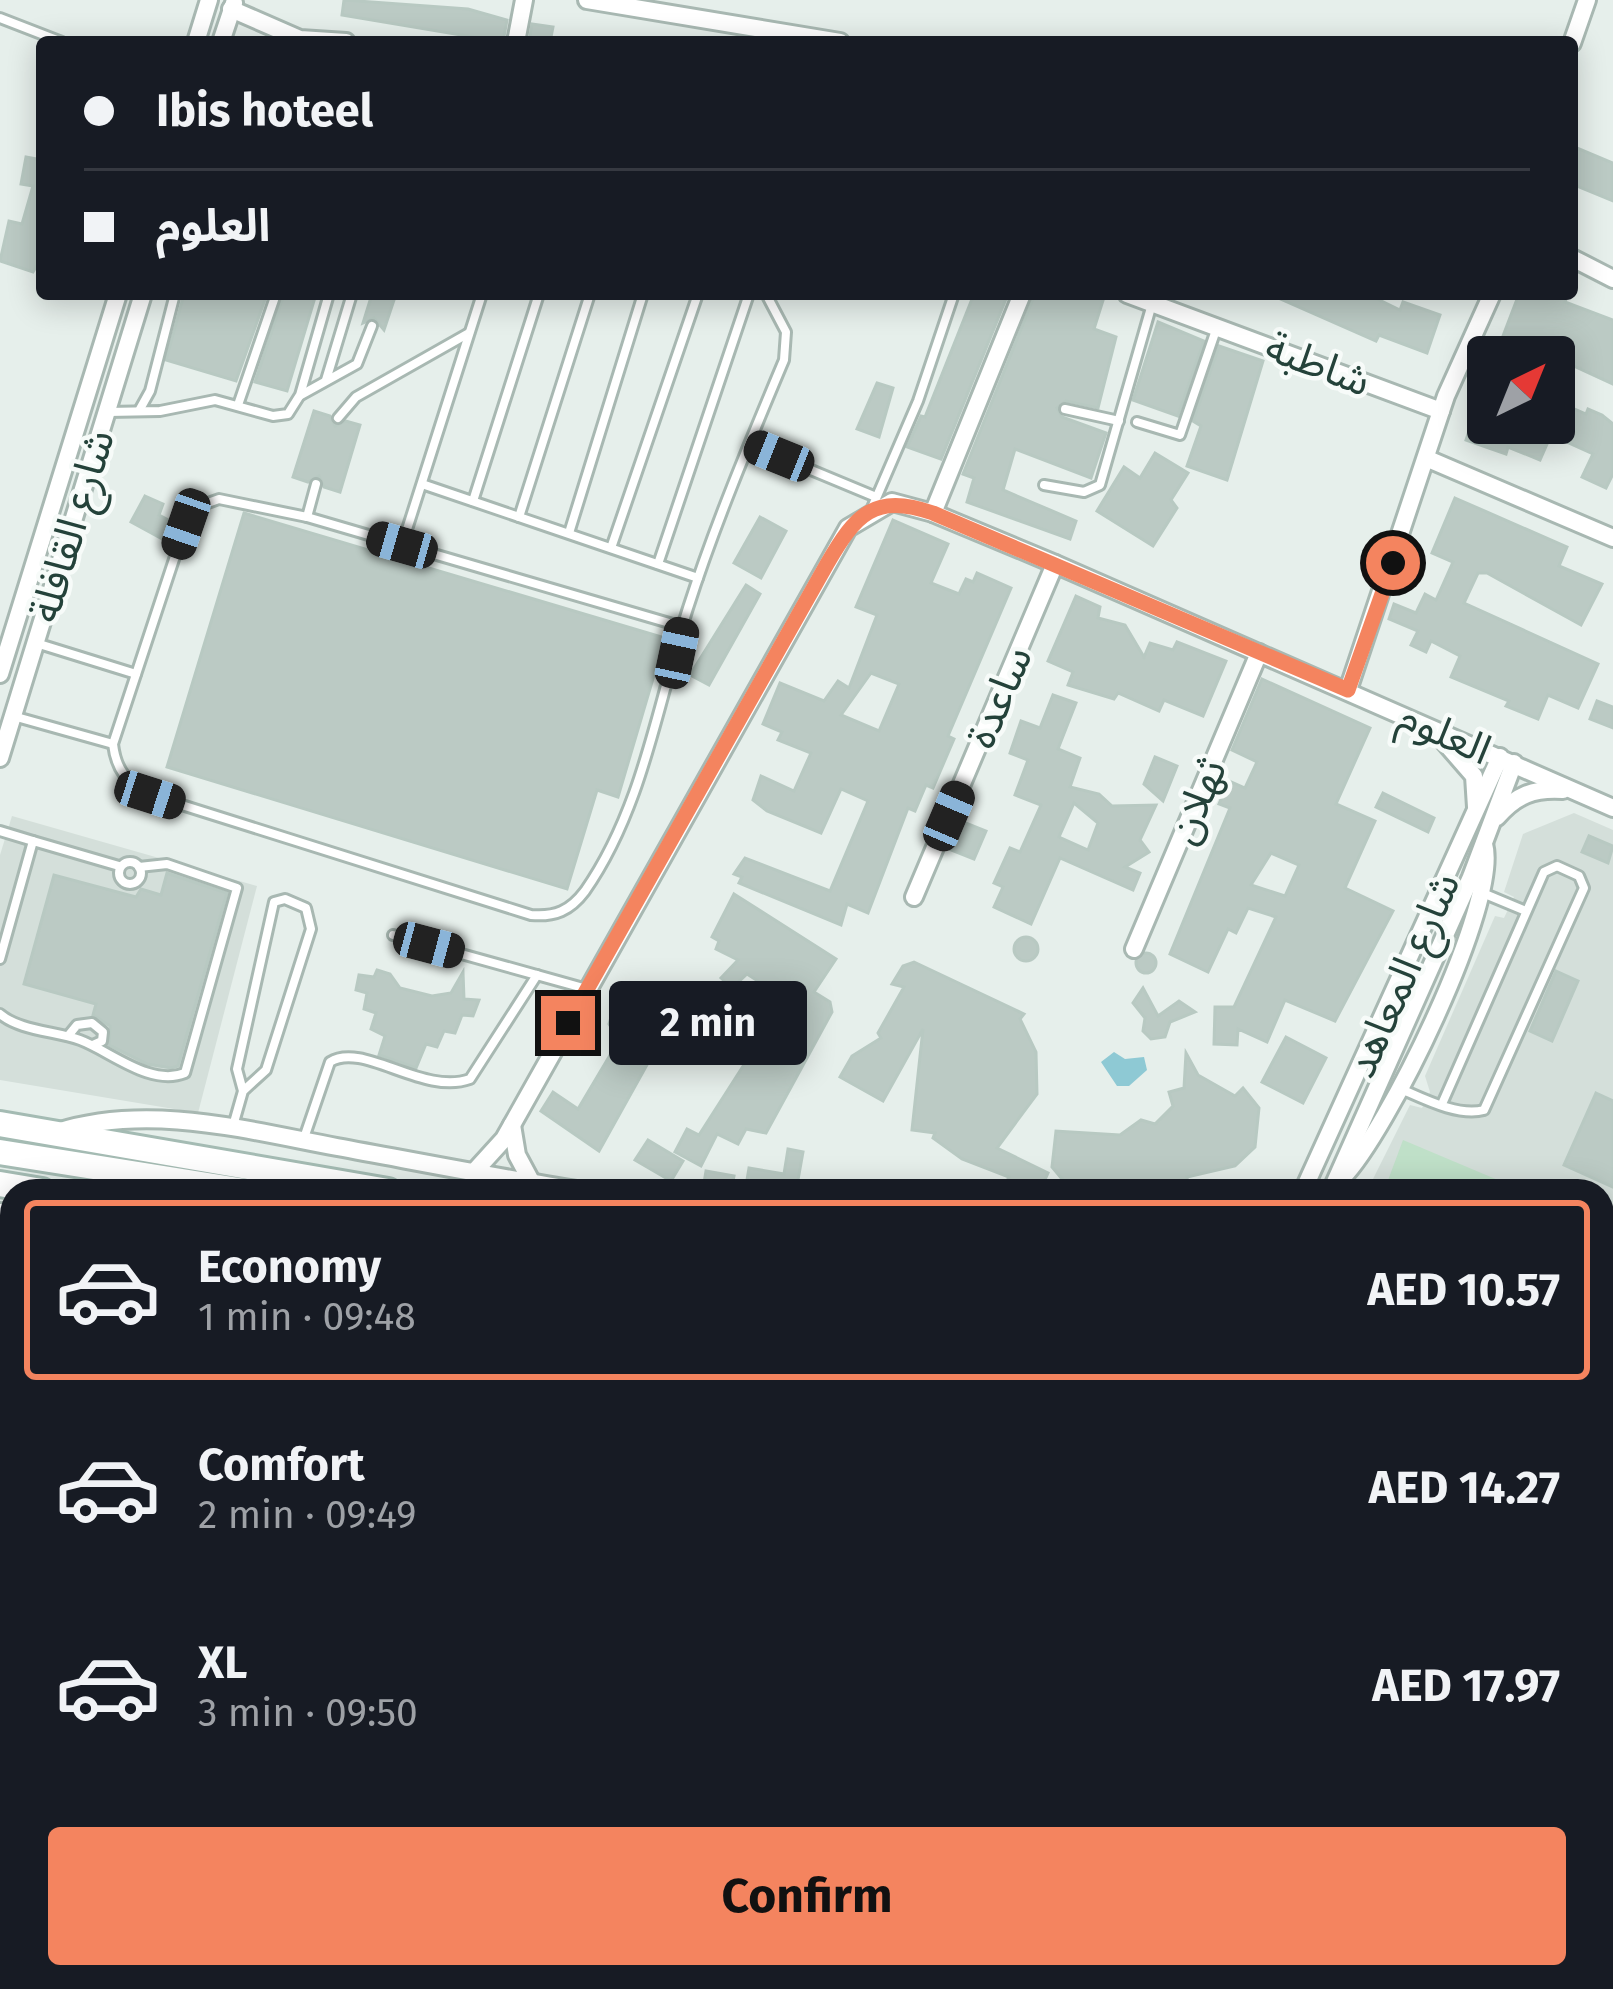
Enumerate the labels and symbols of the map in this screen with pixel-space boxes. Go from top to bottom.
street label: شاطبة [1258,321,1378,407]
north arrow [1467,336,1575,444]
street label: شارع القافلة [19,424,131,630]
car [739,426,819,486]
car [157,484,215,564]
car [362,518,442,572]
route start [1366,536,1420,590]
car [652,614,702,692]
street label: ساعدة [955,639,1043,755]
street label: العلوم [1389,691,1499,781]
street label: ثهلان [1157,751,1237,851]
car [110,767,190,823]
car [918,776,980,856]
street label: شارع المعاهد [1336,865,1476,1088]
car [390,918,468,972]
callout: 2 min [610,981,808,1065]
route end [541,996,595,1050]

